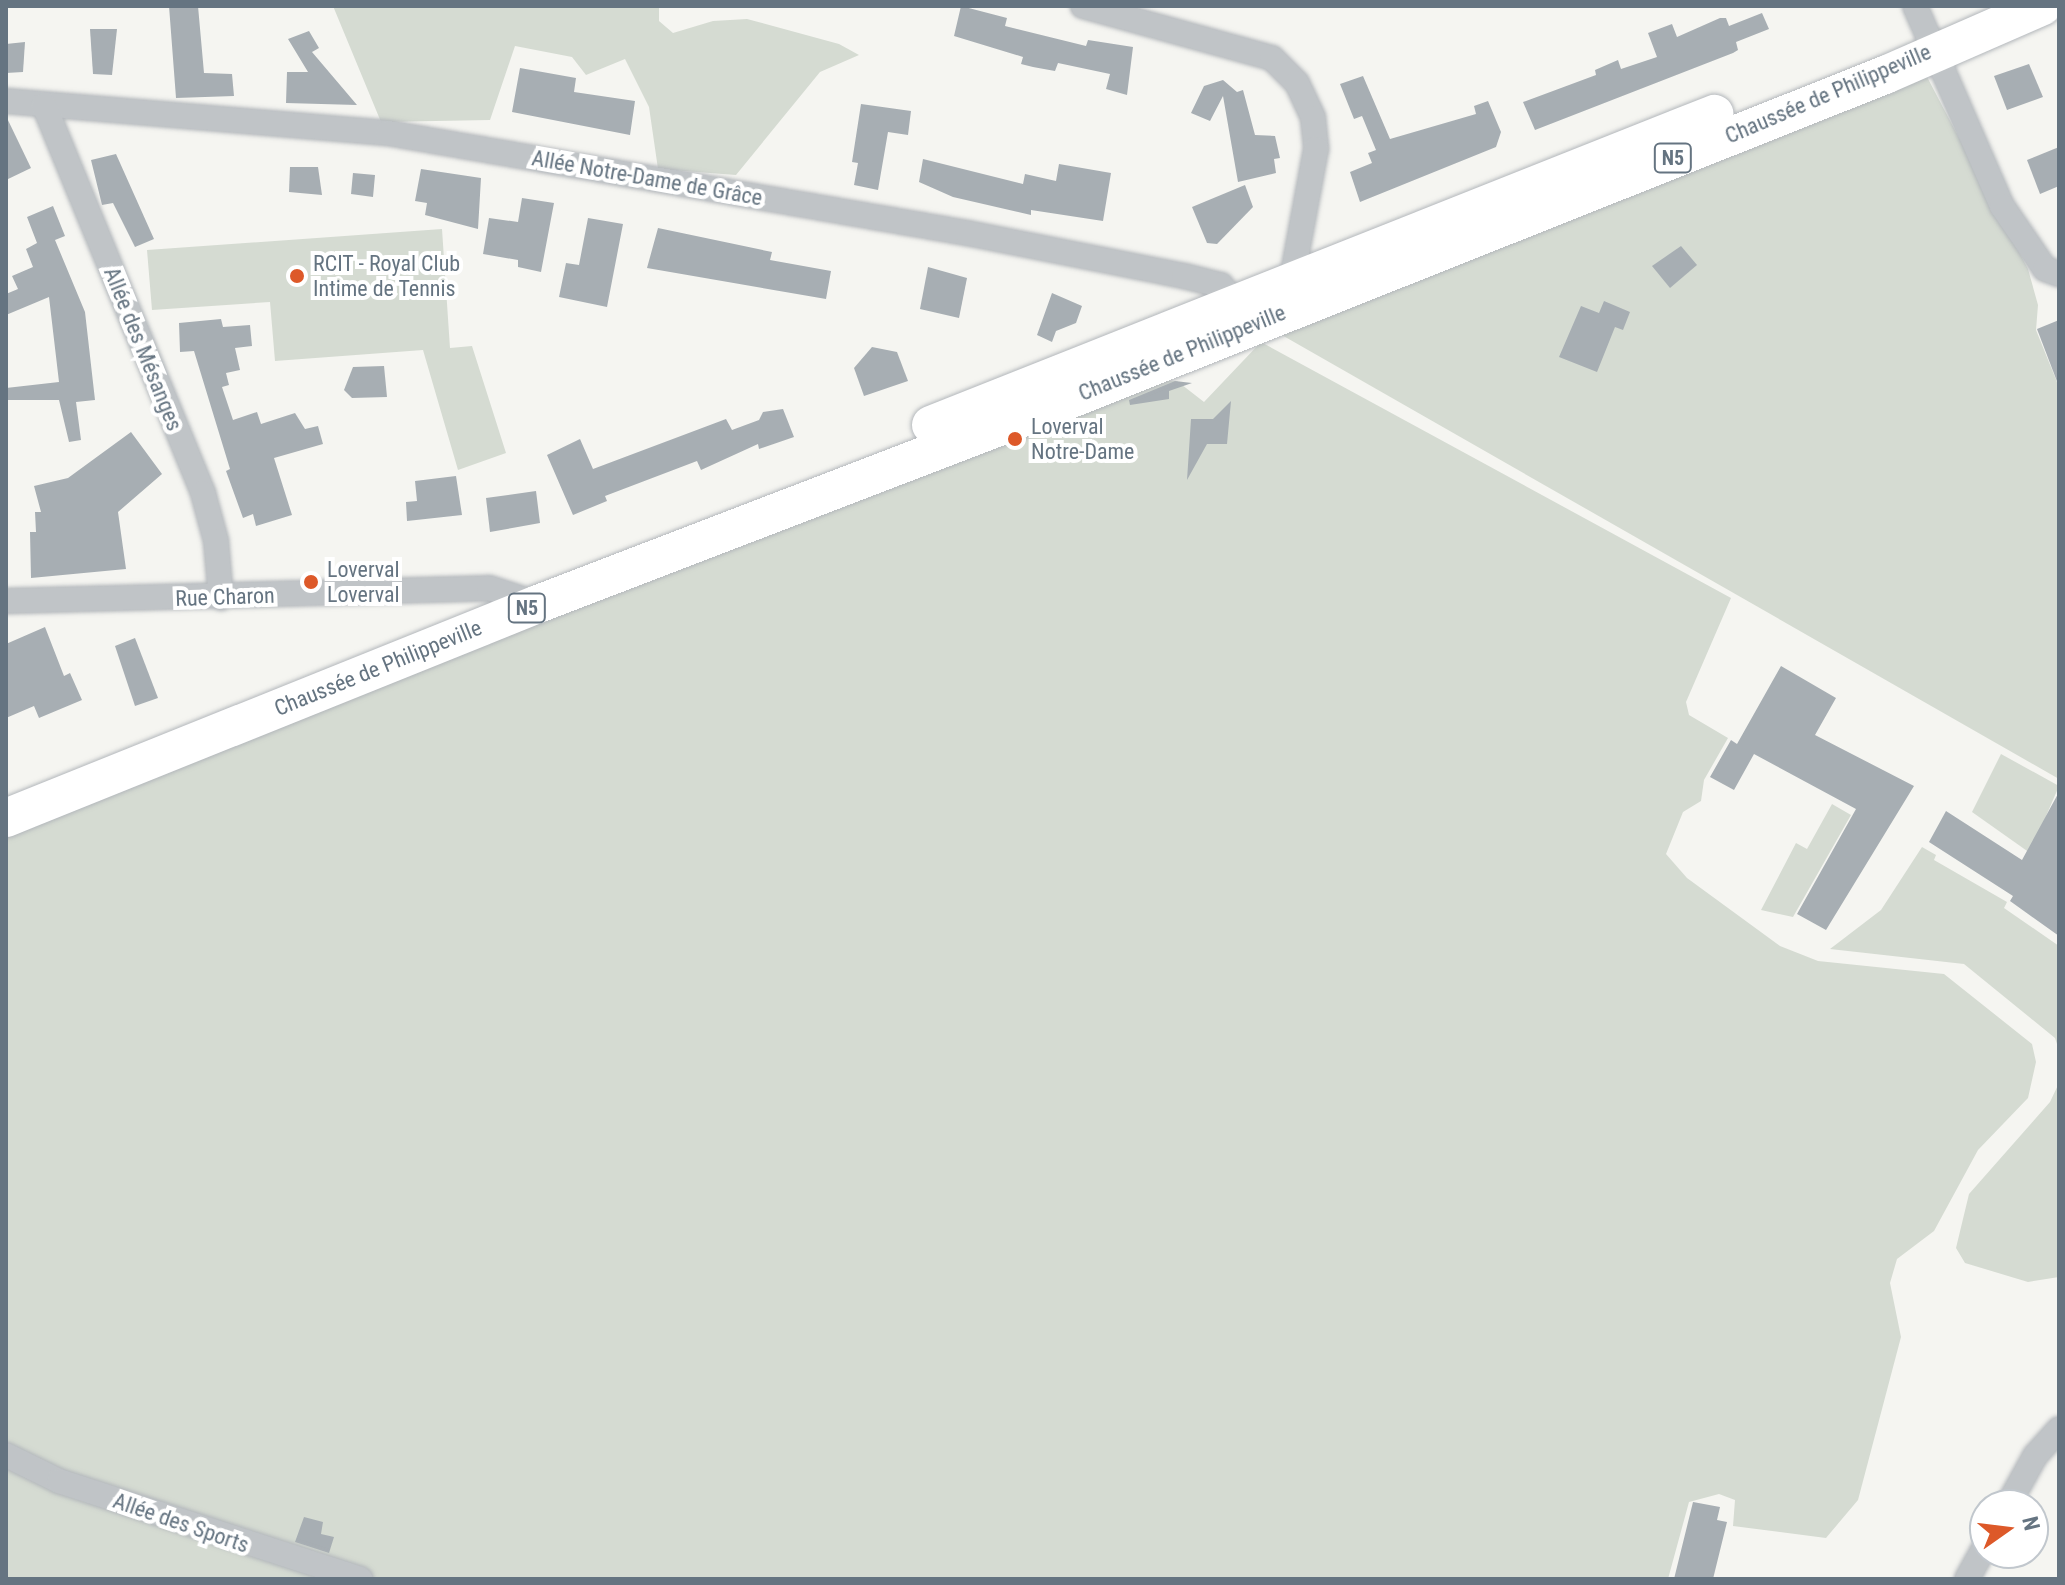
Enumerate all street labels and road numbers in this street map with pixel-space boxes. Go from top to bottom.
street label: Chaussée de Philippeville [1721,39,1935,149]
road number: N5 [1653,142,1693,174]
street label: Allée Notre-Dame de Grâce [530,145,764,211]
street label: Allée des Mésanges [98,263,188,435]
street label: Chaussée de Philippeville [1075,299,1289,407]
street label: Rue Charon [175,582,275,612]
road number: N5 [507,592,547,624]
street label: Chaussée de Philippeville [271,614,485,722]
street label: Allée des Sports [110,1487,252,1559]

